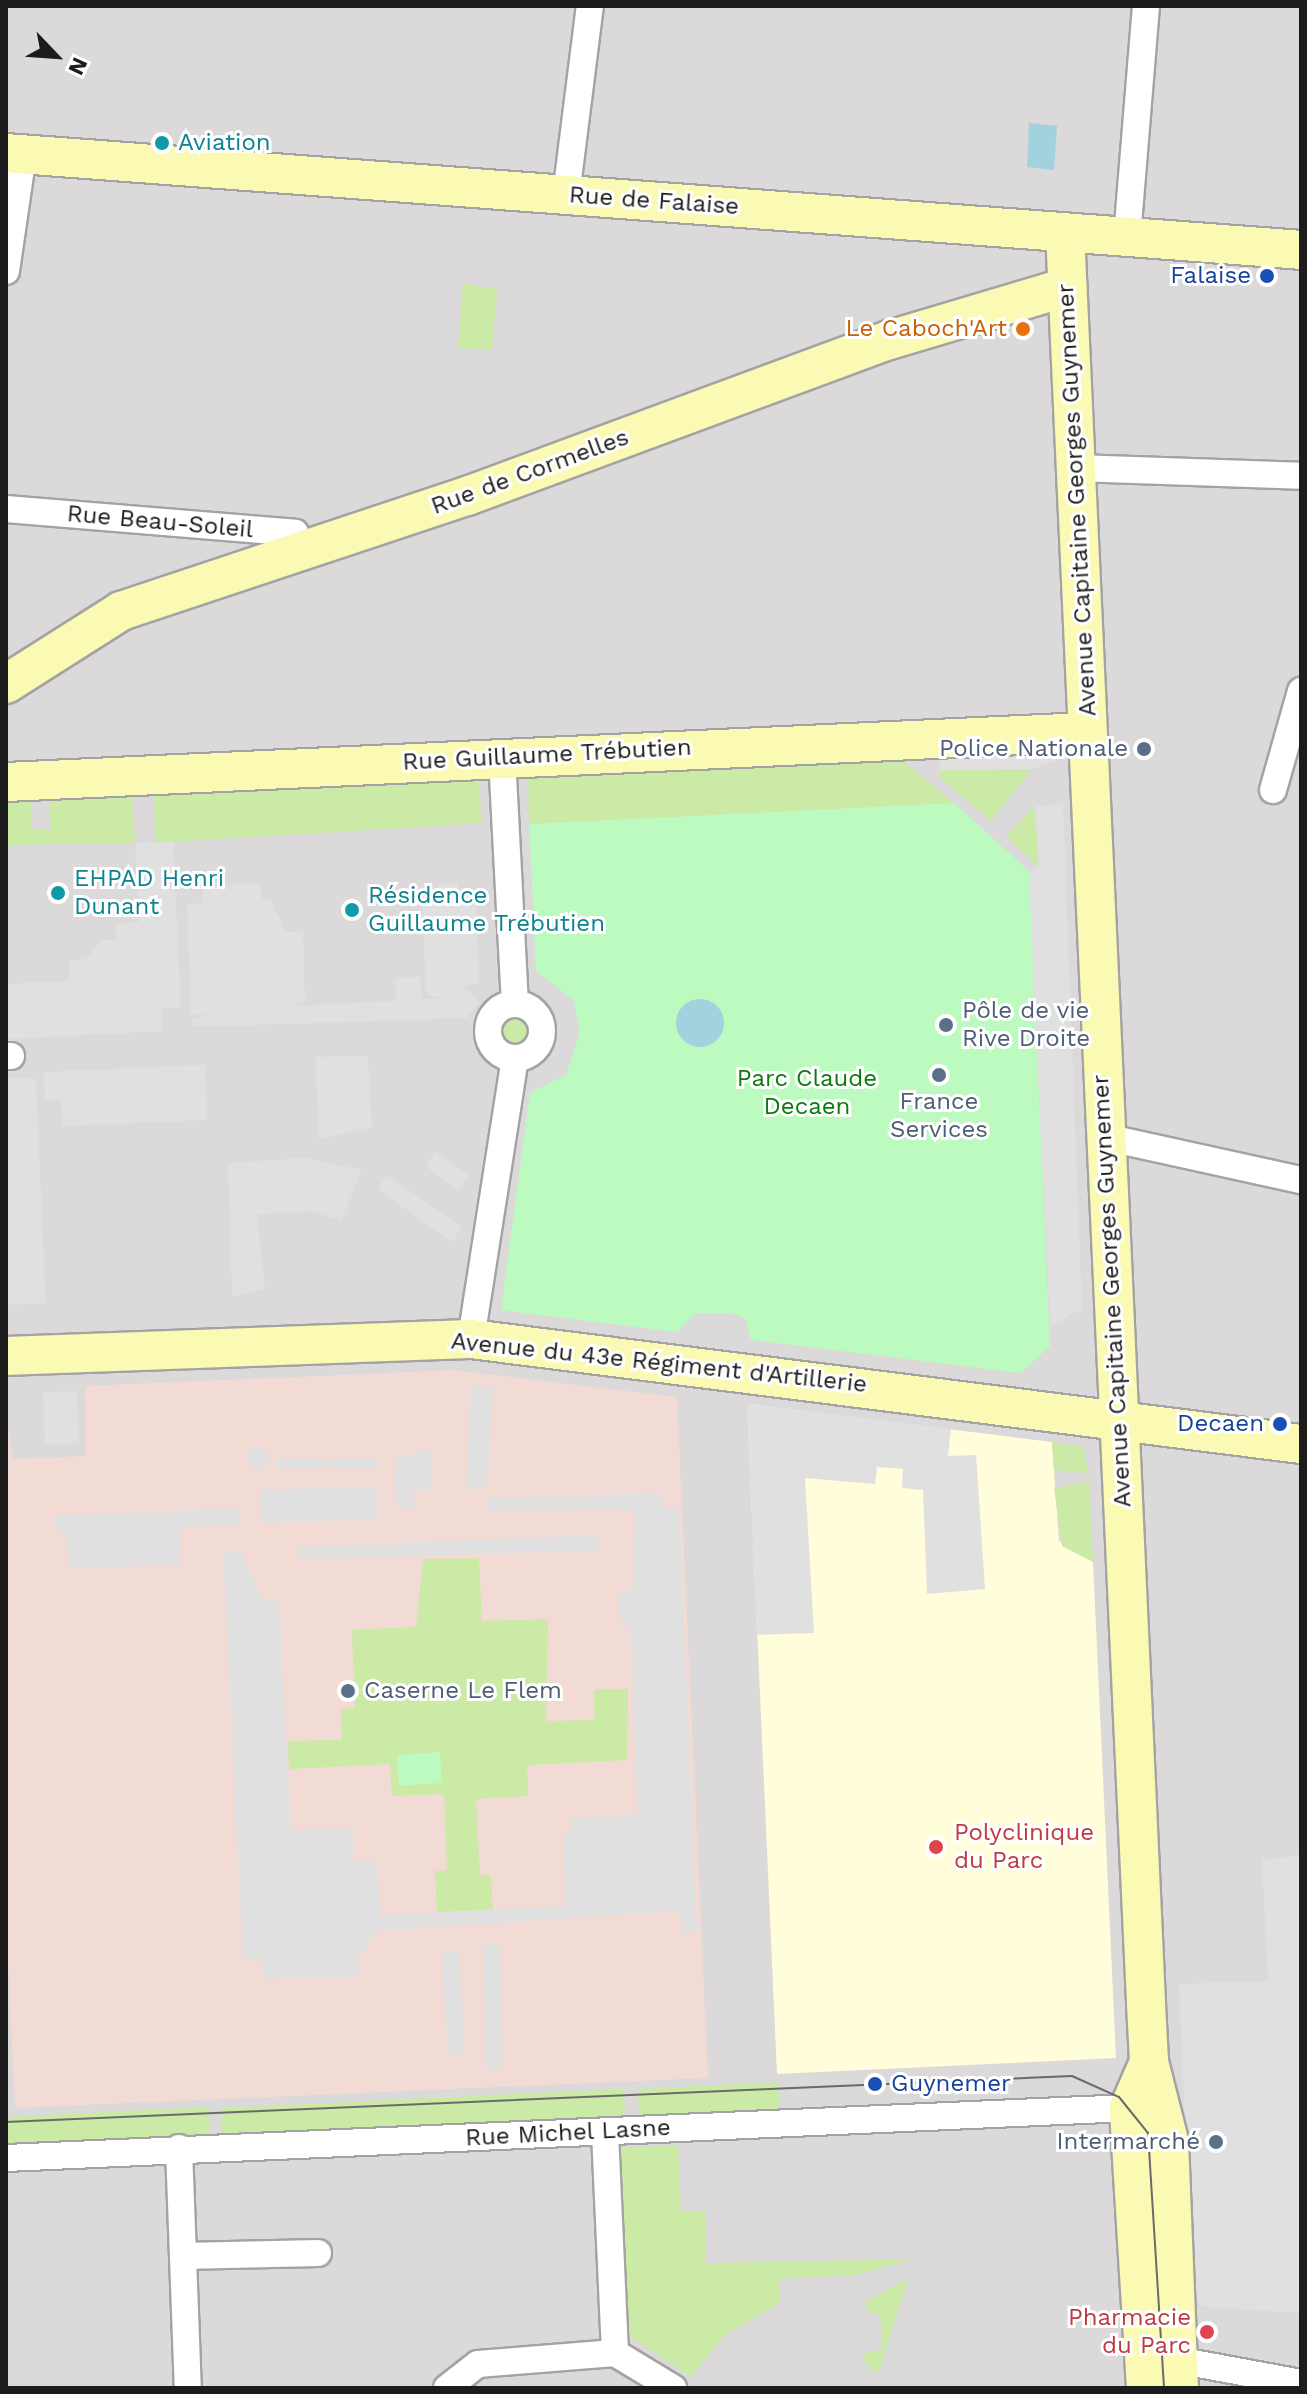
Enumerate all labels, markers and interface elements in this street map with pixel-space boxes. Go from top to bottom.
north arrow [16,16,96,96]
text: N [63,54,93,79]
place label: Aviation [178,129,271,157]
marker: Aviation [153,134,171,152]
street label: Rue de Falaise [568,181,740,221]
place label: Falaise [1170,262,1251,290]
marker: Falaise [1258,267,1276,285]
street label: Avenue Capitaine Georges Guynemer [1051,283,1103,717]
place label: Le Caboch'Art [846,315,1007,343]
marker: Le Caboch'Art [1014,320,1032,338]
street label: Rue de Cormelles [427,423,633,521]
street label: Rue Beau-Soleil [66,500,254,544]
street label: Rue Guillaume Trébutien [401,733,693,777]
place label: Police Nationale [939,735,1128,763]
marker: Police Nationale [1135,740,1153,758]
place label: EHPAD Henri Dunant [74,865,224,921]
place label: Résidence Guillaume Trébutien [368,882,606,938]
marker: EHPAD Henri Dunant [49,884,67,902]
marker: Résidence Guillaume Trébutien [343,901,361,919]
place label: Pôle de vie Rive Droite [962,997,1090,1053]
marker: Pôle de vie Rive Droite [937,1016,955,1034]
park label: Parc Claude Decaen [737,1065,877,1121]
marker: France Services [930,1066,948,1084]
street label: Avenue Capitaine Georges Guynemer [1086,1074,1138,1508]
place label: France Services [890,1088,988,1144]
street label: Avenue du 43e Régiment d'Artillerie [450,1327,868,1399]
place label: Decaen [1177,1410,1264,1438]
marker: Decaen [1271,1415,1289,1433]
place label: Caserne Le Flem [364,1677,562,1705]
marker: Caserne Le Flem [339,1682,357,1700]
place label: Polyclinique du Parc [954,1819,1094,1875]
marker: Polyclinique du Parc [925,1836,947,1858]
place label: Guynemer [891,2070,1011,2098]
marker: Guynemer [866,2075,884,2093]
street label: Rue Michel Lasne [464,2113,672,2153]
place label: Intermarché [1057,2128,1200,2156]
marker: Intermarché [1207,2133,1225,2151]
place label: Pharmacie du Parc [1068,2304,1191,2360]
marker: Pharmacie du Parc [1198,2323,1216,2341]

